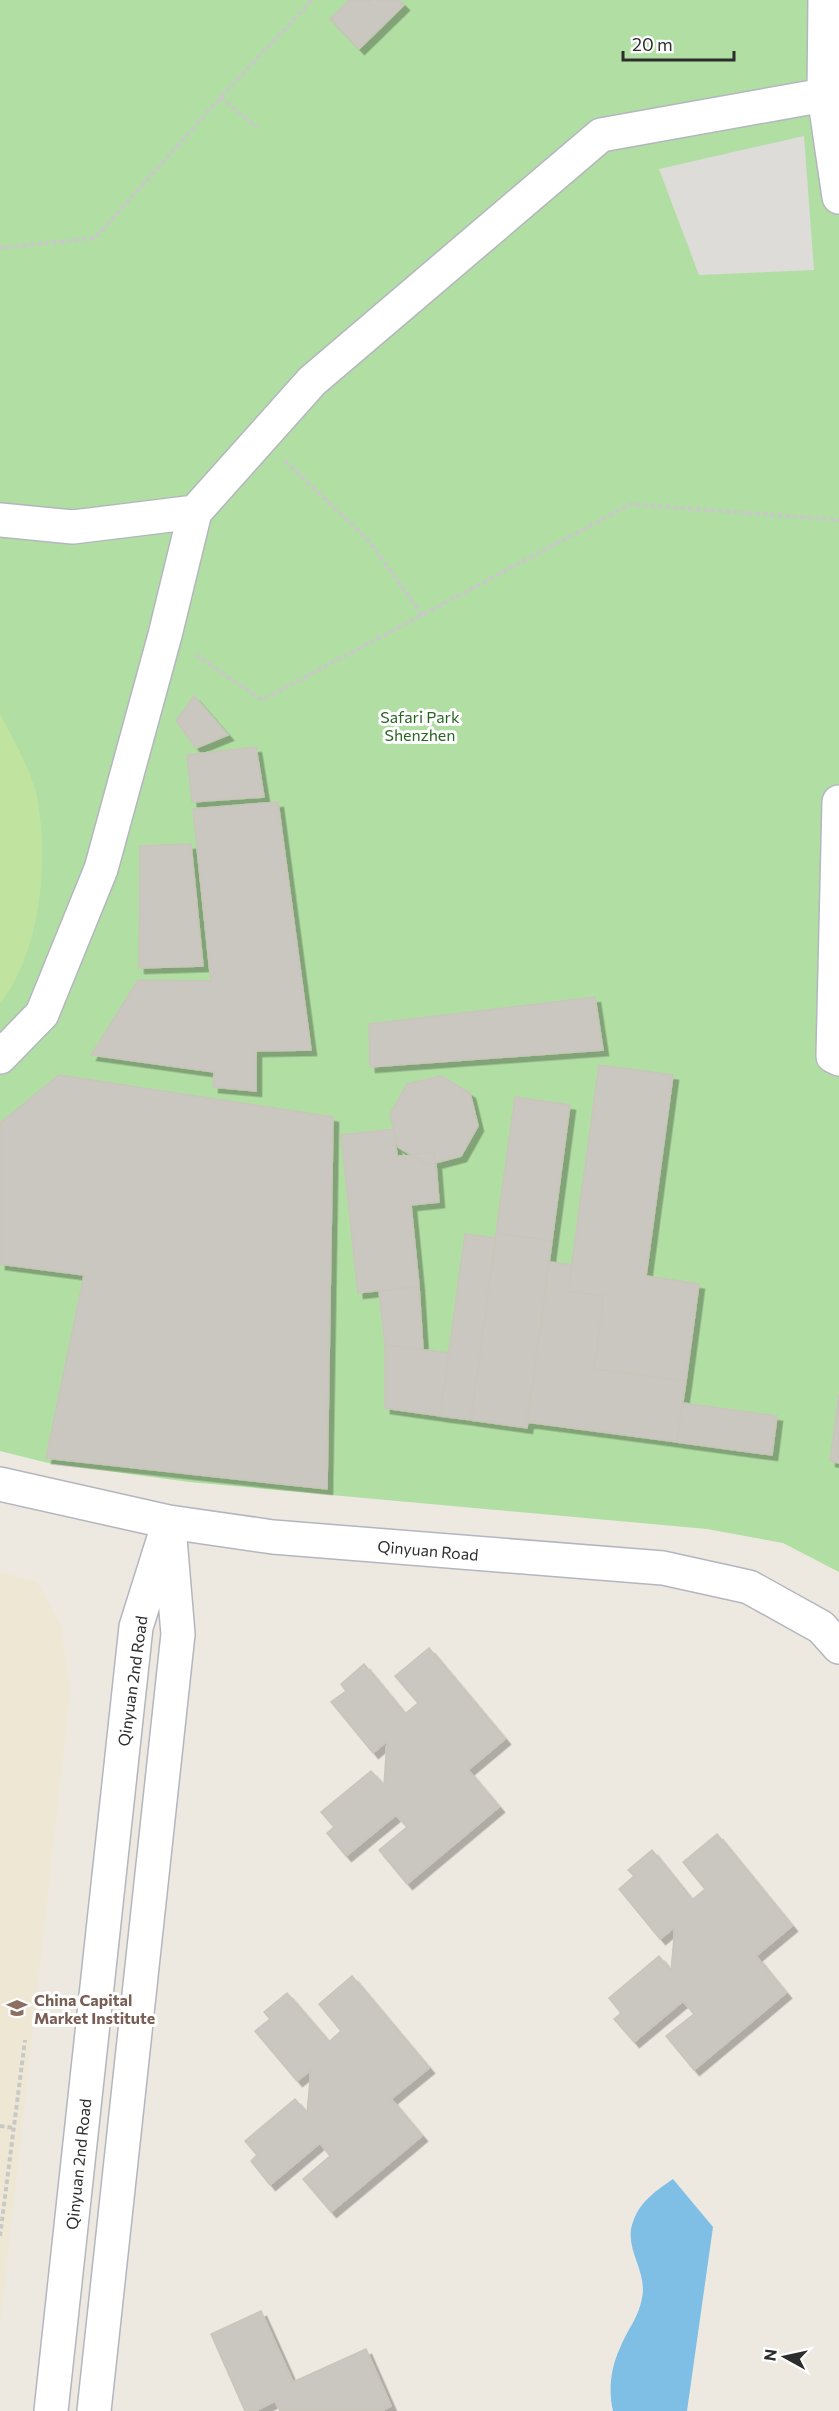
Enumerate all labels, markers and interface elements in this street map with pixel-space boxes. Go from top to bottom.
scale bar [623,24,734,62]
text: 20 m [632,33,673,55]
park label: Safari Park Shenzhen [380,707,460,744]
street label: Qinyuan Road [377,1536,479,1564]
street label: Qinyuan 2nd Road [113,1614,151,1748]
place label: China Capital Market Institute [34,1990,155,2027]
school or university icon: China Capital Market Institute [5,1996,29,2020]
street label: Qinyuan 2nd Road [62,2098,94,2230]
north arrow [755,2327,815,2387]
text: N [759,2348,780,2362]

